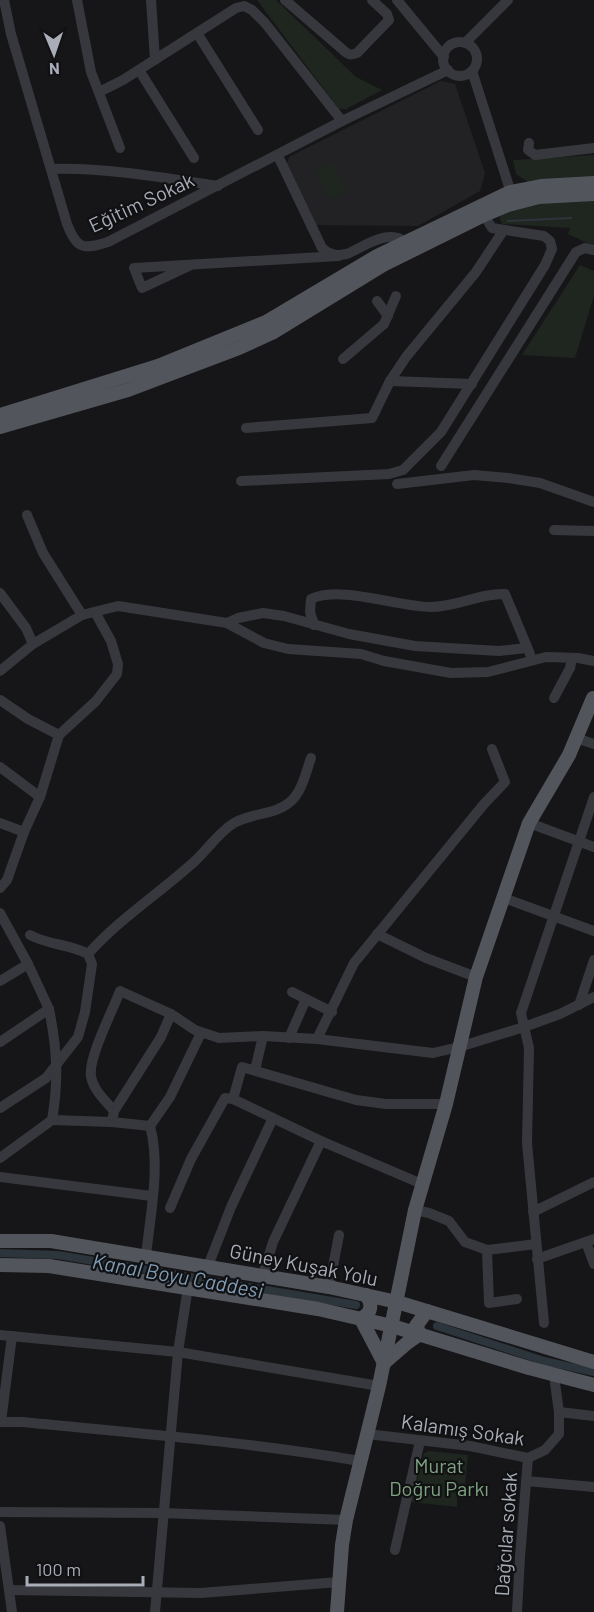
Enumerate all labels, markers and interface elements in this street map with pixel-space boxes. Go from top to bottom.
north arrow [24,24,84,84]
text: N [49,60,60,79]
street label: Eğitim Sokak [85,167,197,237]
street label: Güney Kuşak Yolu [228,1238,380,1290]
water label: Kanal Boyu Caddesi [91,1248,266,1302]
street label: Kalamış Sokak [400,1408,526,1450]
park label: Murat Doğru Parkı [389,1453,489,1500]
street label: Dağcılar sokak [489,1471,521,1597]
scale bar [27,1549,142,1587]
text: 100 m [36,1558,81,1580]

